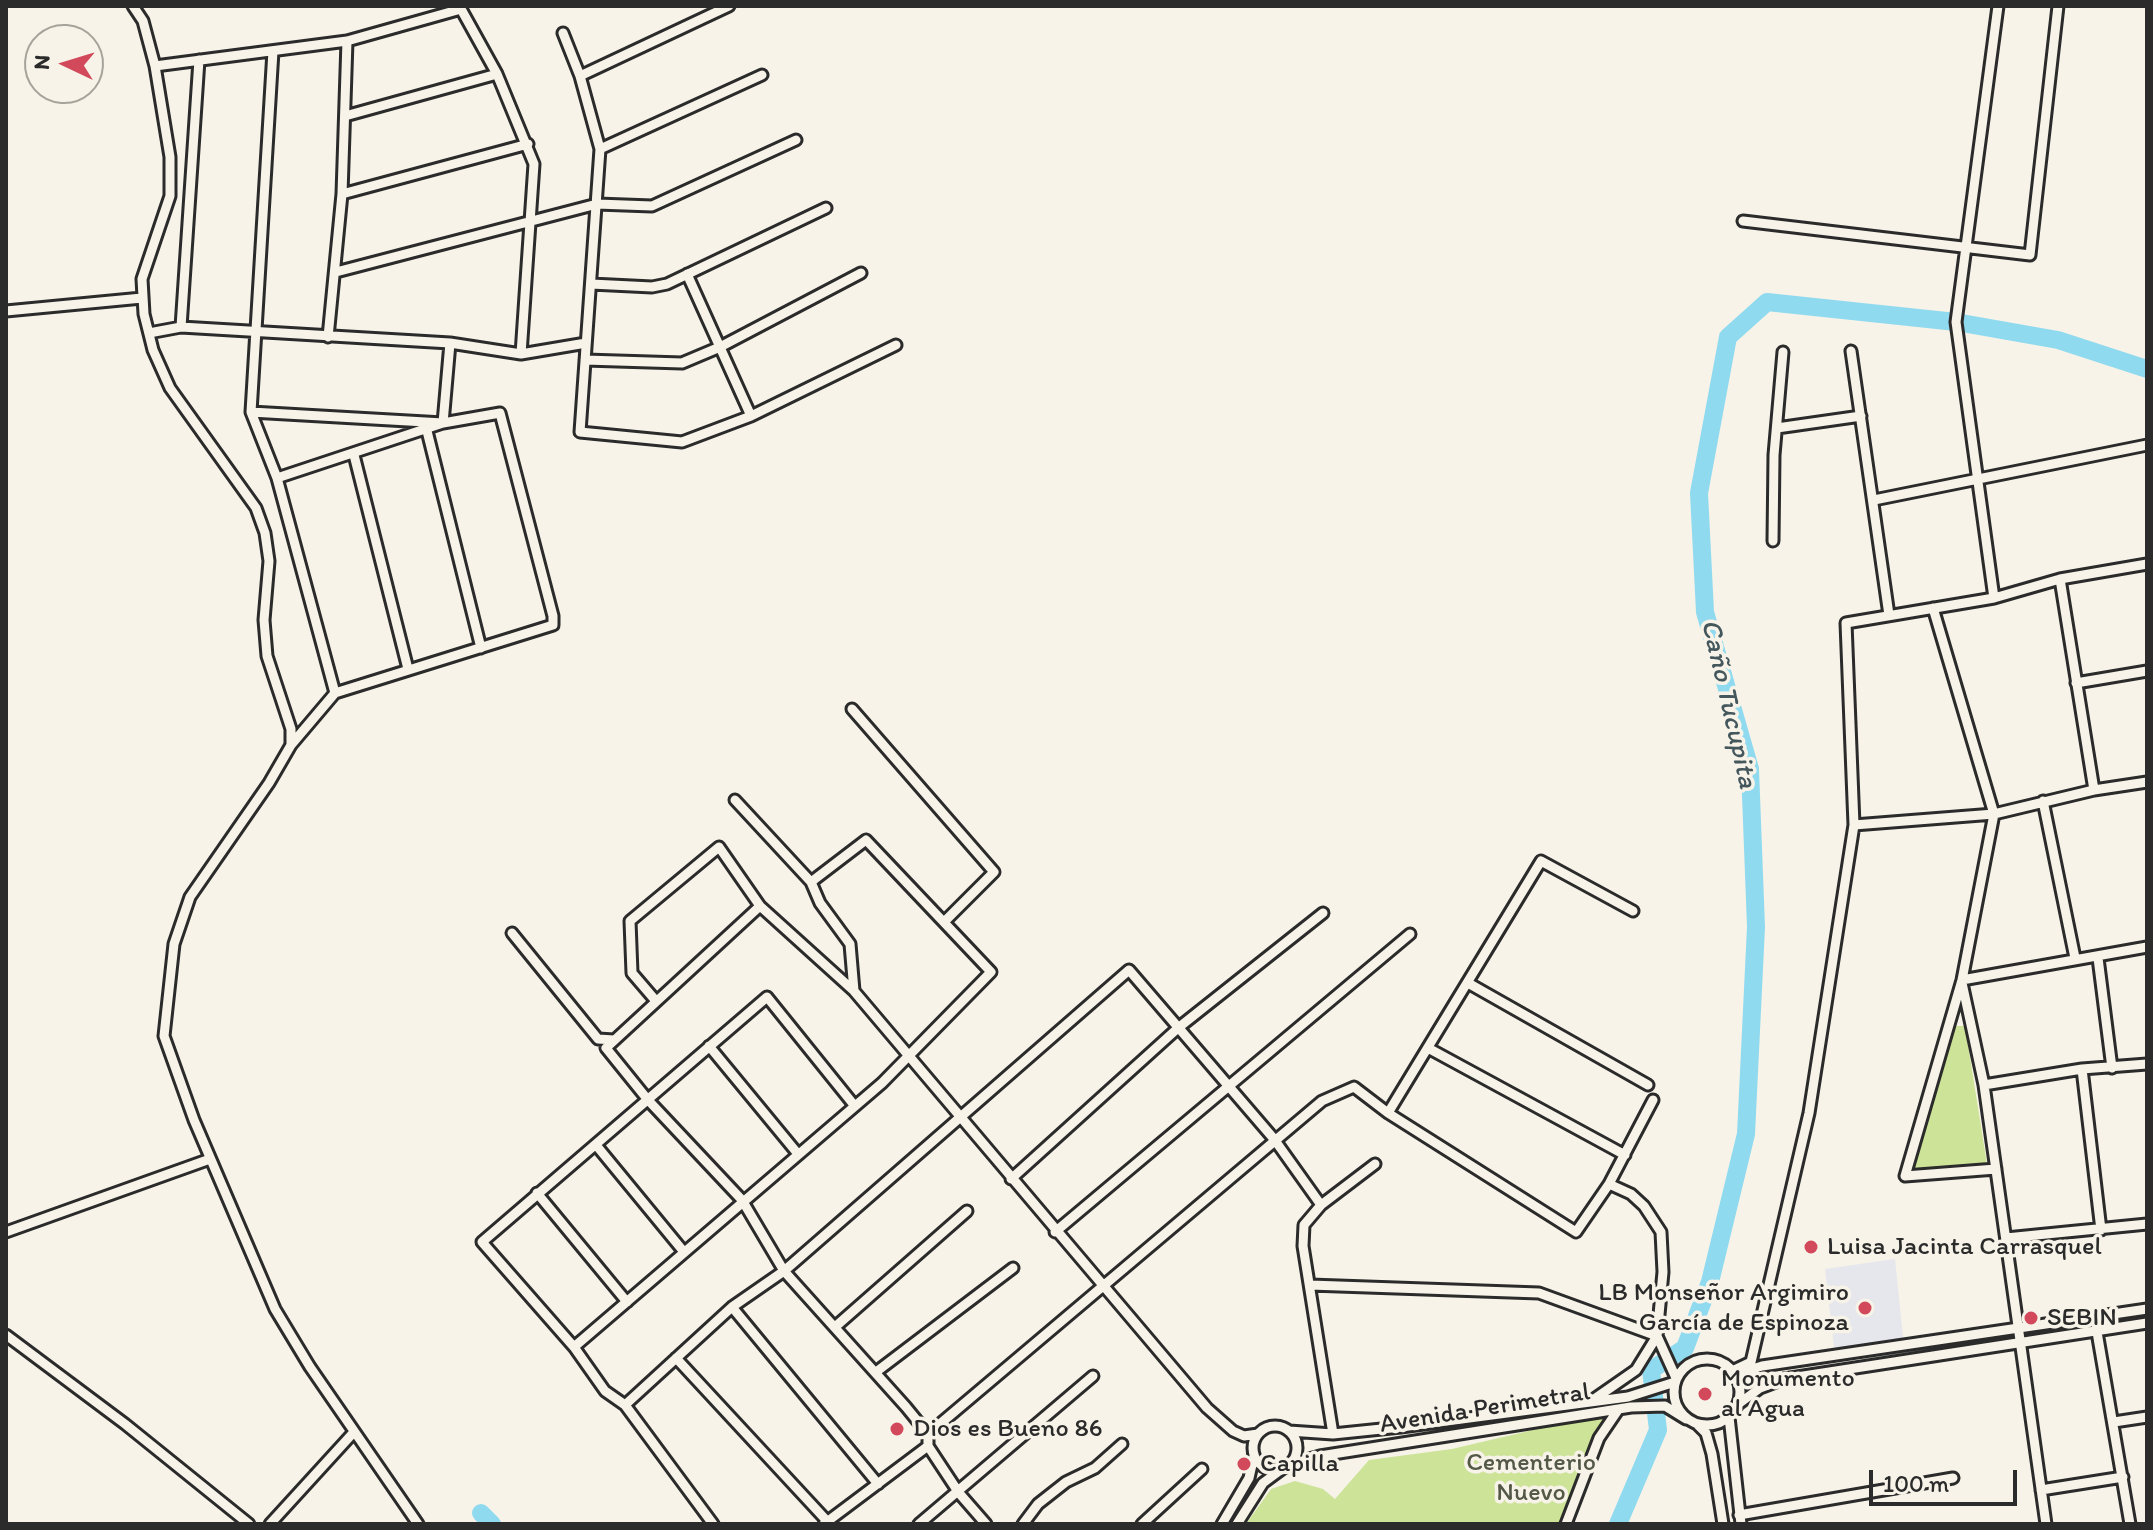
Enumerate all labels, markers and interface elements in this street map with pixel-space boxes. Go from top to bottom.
north arrow [24,24,104,104]
text: N [28,54,56,71]
water label: Caño Tucupita [1692,616,1764,792]
place label: Luisa Jacinta Carrasquel [1827,1231,2102,1263]
marker: Luisa Jacinta Carrasquel [1802,1238,1820,1256]
place label: LB Monseñor Argimiro García de Espinoza [1598,1277,1849,1338]
marker: LB Monseñor Argimiro García de Espinoza [1856,1299,1874,1317]
place label: SEBIN [2047,1302,2117,1334]
marker: SEBIN [2022,1309,2040,1327]
place label: Monumento al Agua [1721,1363,1855,1424]
street label: Avenida Perimetral [1378,1377,1592,1441]
marker: Monumento al Agua [1696,1385,1714,1403]
place label: Dios es Bueno 86 [913,1413,1103,1445]
marker: Dios es Bueno 86 [888,1420,906,1438]
park label: Cementerio Nuevo [1466,1447,1596,1508]
place label: Capilla [1260,1448,1339,1480]
scale bar [1873,1454,2021,1504]
marker: Capilla [1235,1455,1253,1473]
text: 100 m [1883,1469,1949,1498]

